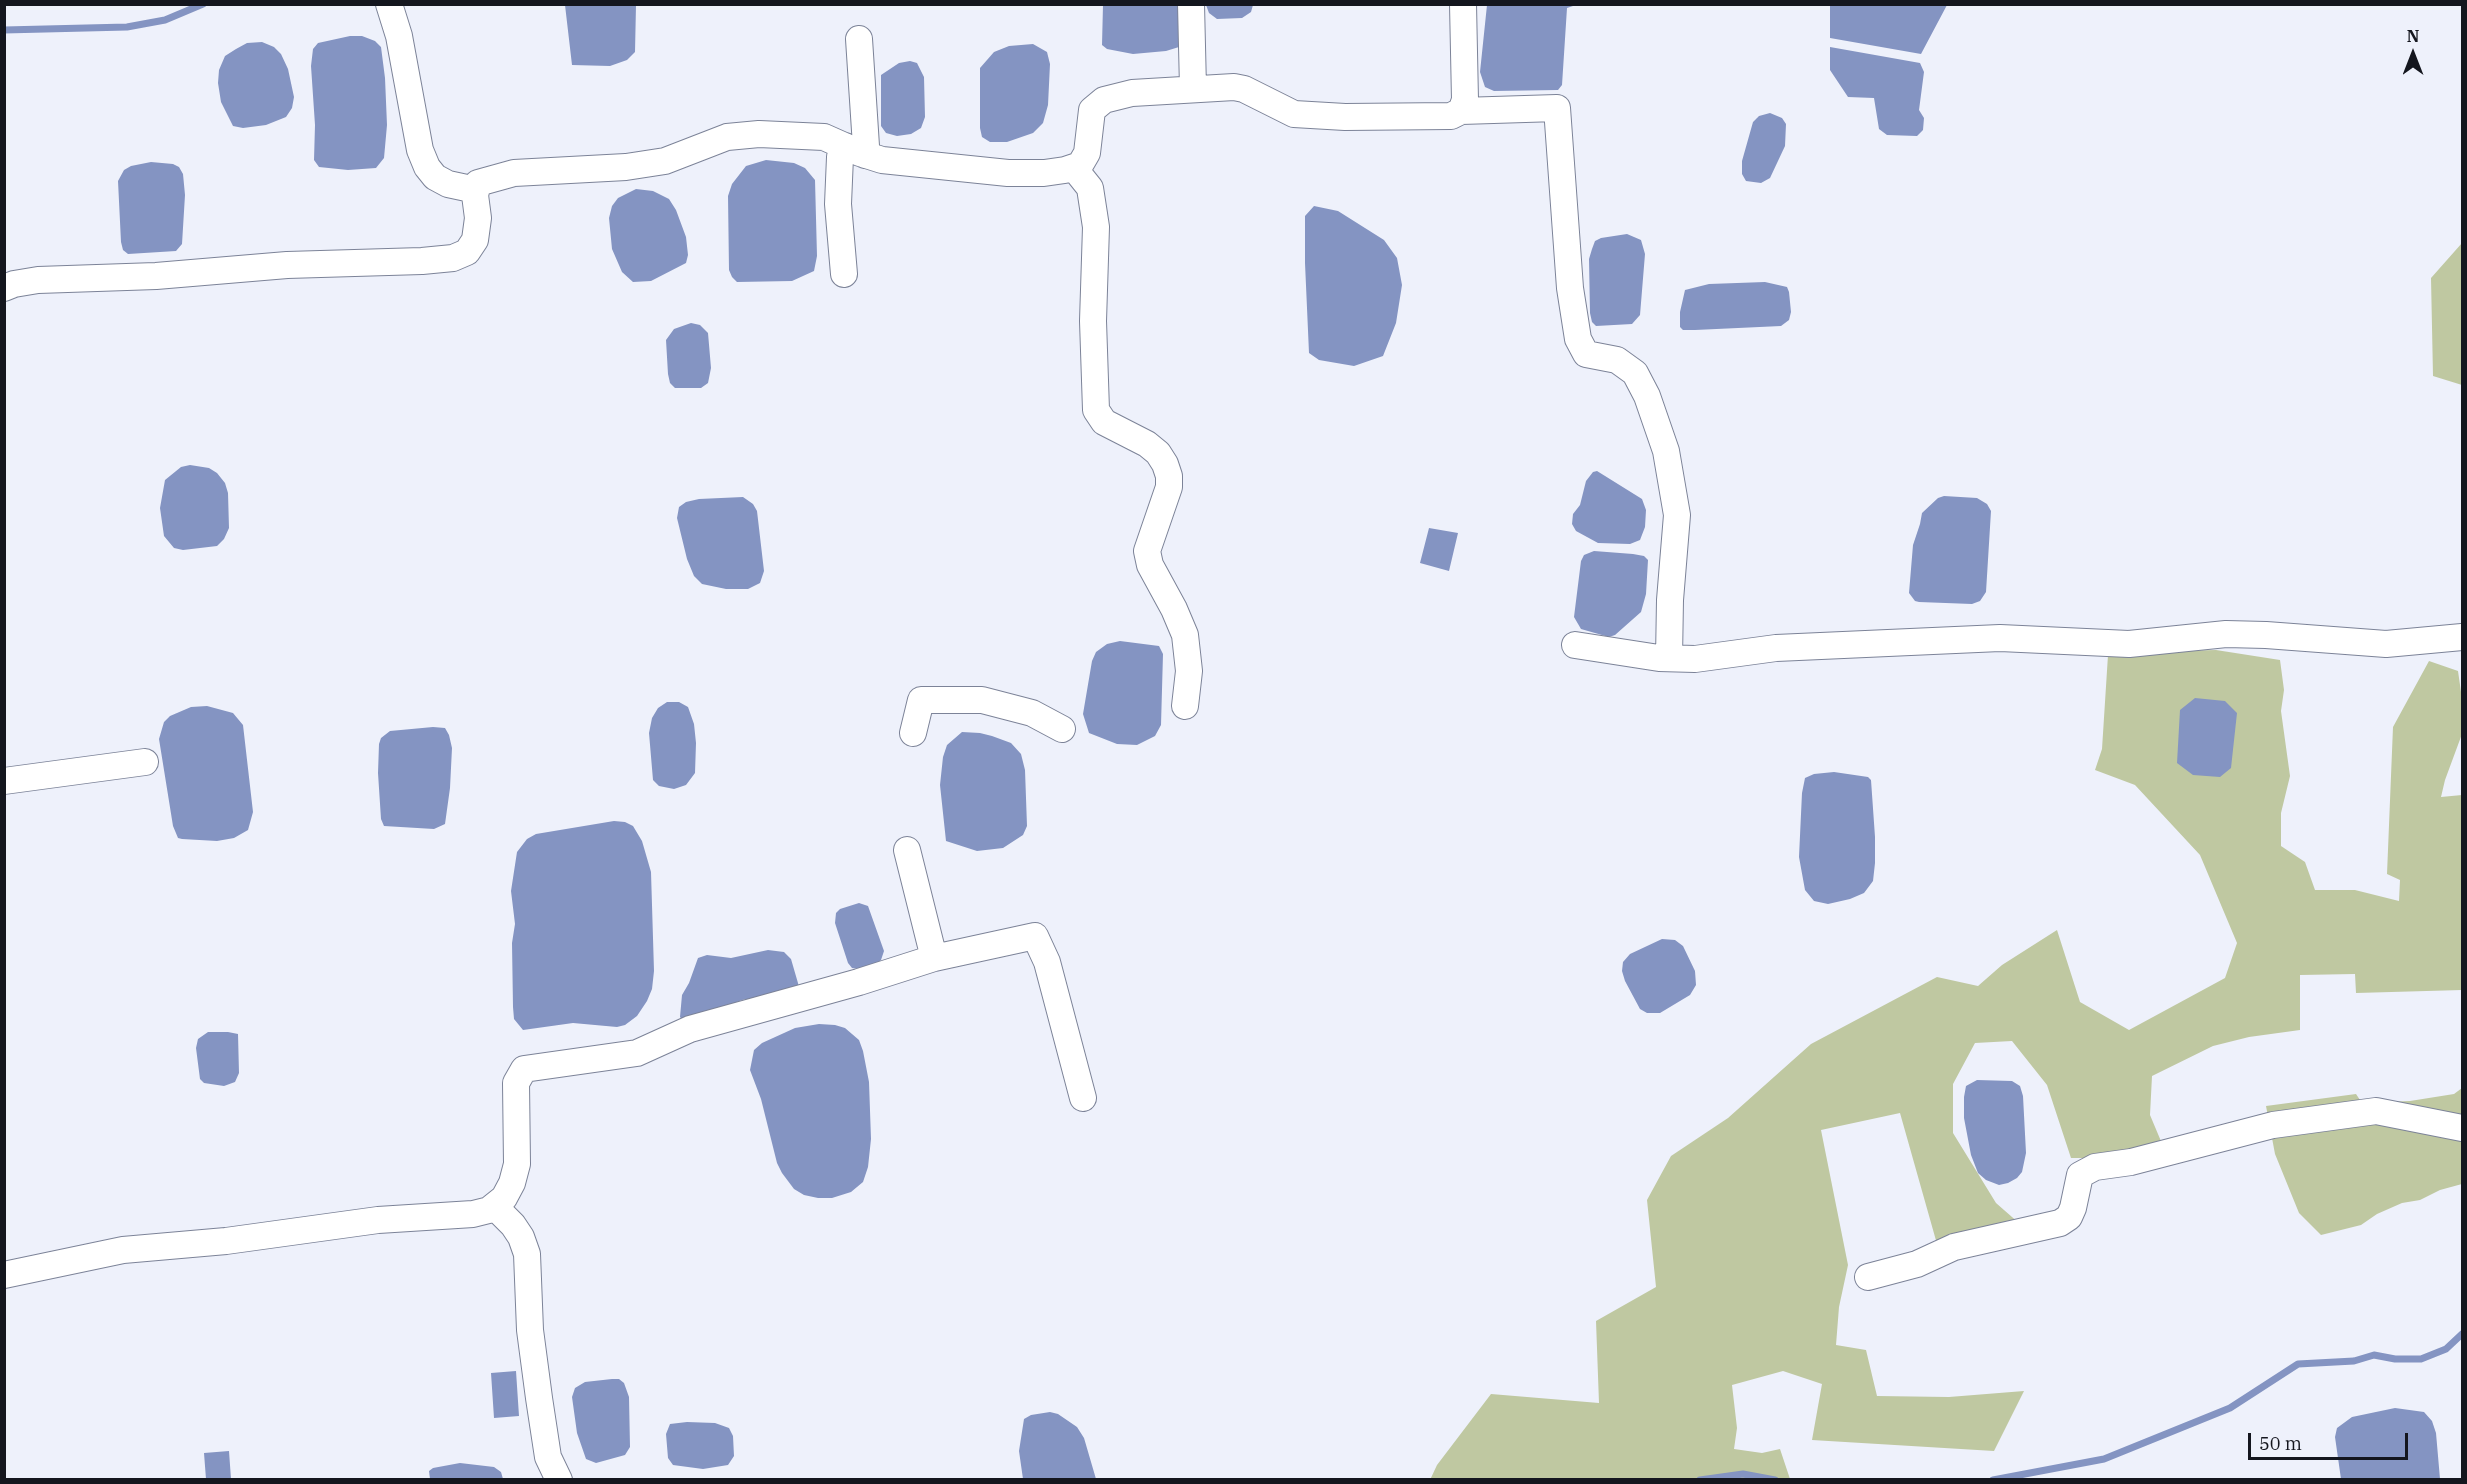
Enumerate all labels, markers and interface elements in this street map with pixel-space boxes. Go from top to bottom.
north arrow [2383,24,2443,84]
text: N [2407,26,2419,46]
scale bar [2251,1421,2412,1459]
text: 50 m [2259,1432,2302,1455]

